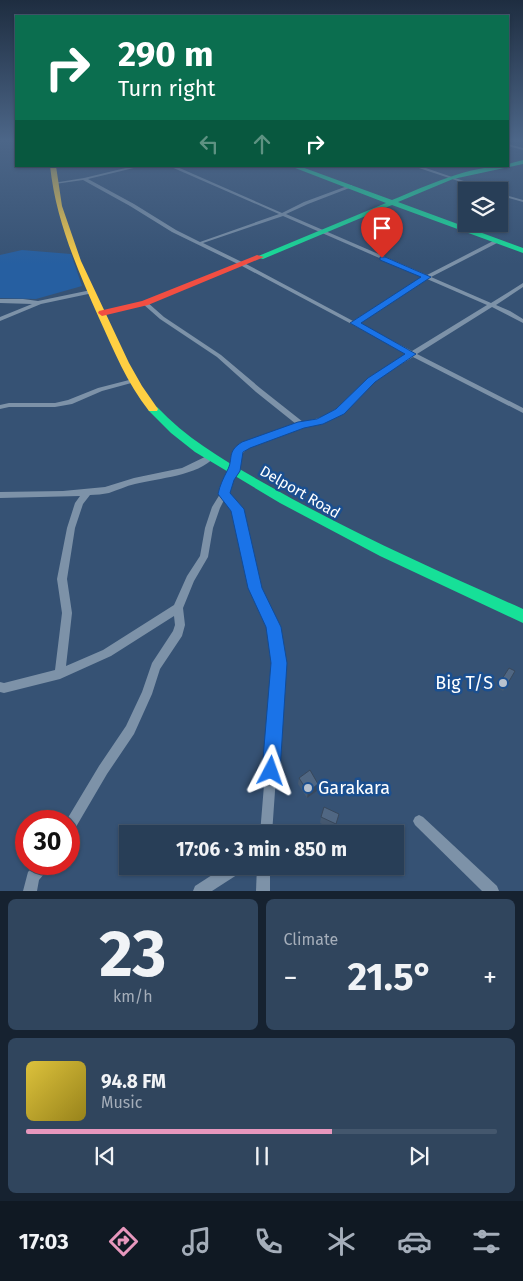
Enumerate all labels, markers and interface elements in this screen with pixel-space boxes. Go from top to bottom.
text: 290 m [118,33,214,75]
icon: right [35,35,100,100]
text: Turn right [118,75,215,102]
icon: left [195,130,223,158]
icon: ahead [248,130,276,158]
icon: right [301,130,329,158]
map controls [458,182,508,232]
button: layers [458,182,508,232]
pin [361,207,403,258]
icon: arrive [368,214,396,242]
street label: Delport Road [257,462,343,522]
place label: Big T/S [435,672,493,694]
marker: Big T/S [497,677,509,689]
position arrow [244,744,296,796]
place label: Garakara [318,777,390,799]
marker: Garakara [302,782,314,794]
speed limit sign: 30 [15,810,80,875]
text: 17:06 · 3 min · 850 m [176,838,347,861]
text: 23 [99,915,166,993]
text: Climate [284,930,338,949]
text: 21.5° [347,954,433,1000]
text: − [284,961,298,994]
text: + [483,961,497,994]
text: km/h [113,987,153,1006]
text: 94.8 FM [101,1070,166,1093]
text: Music [101,1093,142,1112]
icon: previous [91,1142,119,1170]
icon: pause [248,1142,276,1170]
icon: next [405,1142,433,1170]
icon: directions [106,1224,141,1259]
icon: music [179,1224,214,1259]
icon: phone [251,1224,286,1259]
icon: climate [324,1224,359,1259]
icon: car [397,1224,432,1259]
icon: filters [469,1224,504,1259]
text: 17:03 [19,1228,69,1255]

